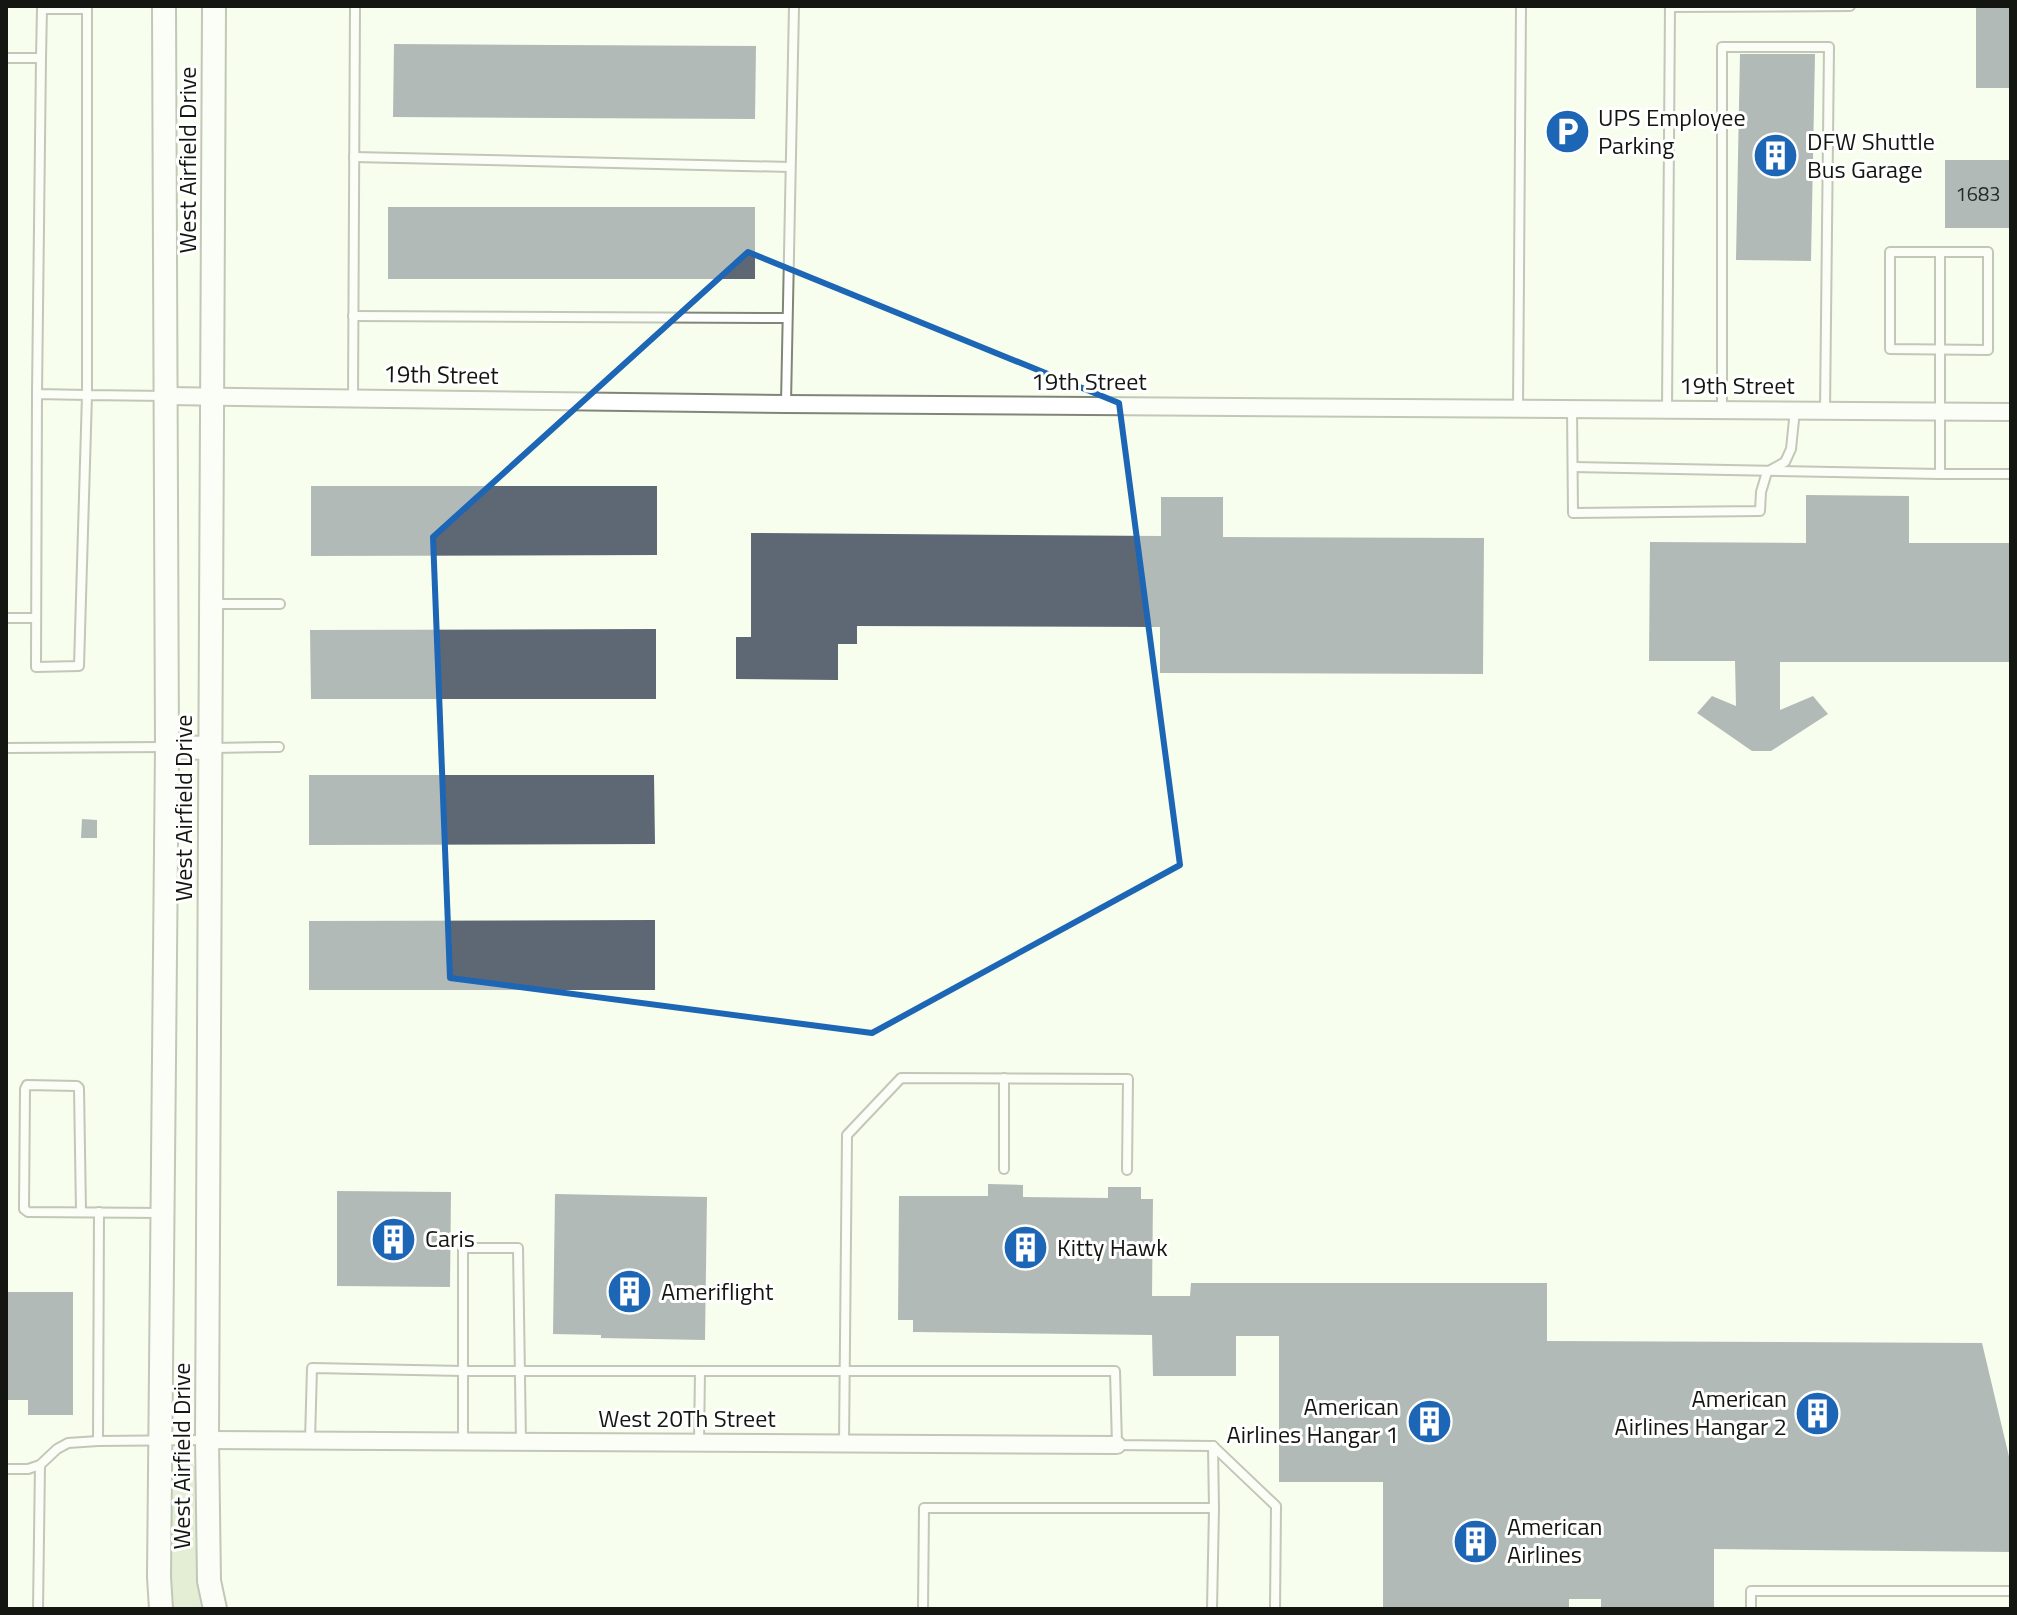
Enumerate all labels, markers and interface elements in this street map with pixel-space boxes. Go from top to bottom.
street label: West Airfield Drive [169,67,205,253]
place label: UPS Employee Parking [1598,99,1746,163]
parking icon: UPS Employee Parking [1543,108,1591,156]
place label: DFW Shuttle Bus Garage [1807,123,1935,187]
building icon: DFW Shuttle Bus Garage [1752,132,1800,180]
house number: 1683 [1956,178,2000,209]
street label: 19th Street [383,355,500,393]
street label: 19th Street [1031,363,1147,399]
street label: 19th Street [1679,367,1795,403]
street label: West Airfield Drive [165,715,201,901]
building icon: Caris [370,1215,418,1263]
place label: Caris [425,1220,475,1256]
building icon: Kitty Hawk [1002,1224,1050,1272]
place label: Kitty Hawk [1057,1229,1168,1265]
building icon: Ameriflight [606,1268,654,1316]
place label: Ameriflight [661,1273,774,1309]
street label: West Airfield Drive [163,1363,199,1549]
place label: American Airlines Hangar 2 [1614,1380,1787,1444]
place label: American Airlines Hangar 1 [1226,1388,1399,1452]
building icon: American Airlines Hangar 2 [1794,1389,1842,1437]
building icon: American Airlines Hangar 1 [1406,1397,1454,1445]
street label: West 20Th Street [598,1400,776,1436]
place label: American Airlines [1507,1508,1602,1572]
building icon: American Airlines [1452,1517,1500,1565]

